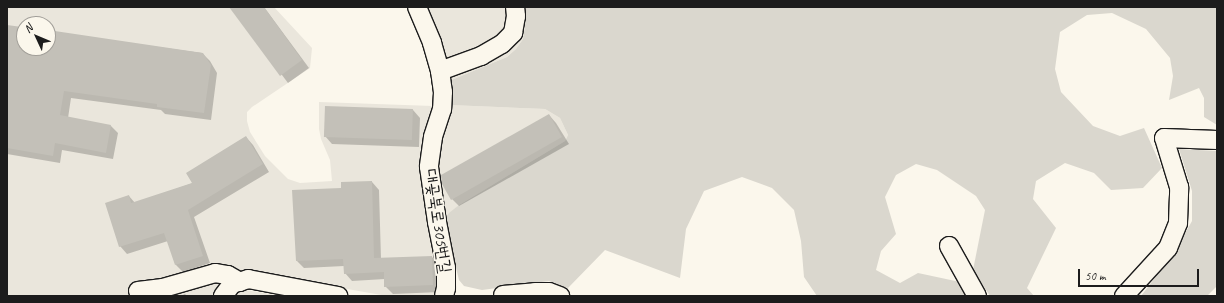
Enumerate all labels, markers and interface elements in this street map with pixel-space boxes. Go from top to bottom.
north arrow [16,16,56,56]
text: N [21,21,35,36]
street label: 대곶북로305번길 [421,168,455,274]
scale bar [1080,261,1201,287]
text: 50 m [1085,268,1105,284]

